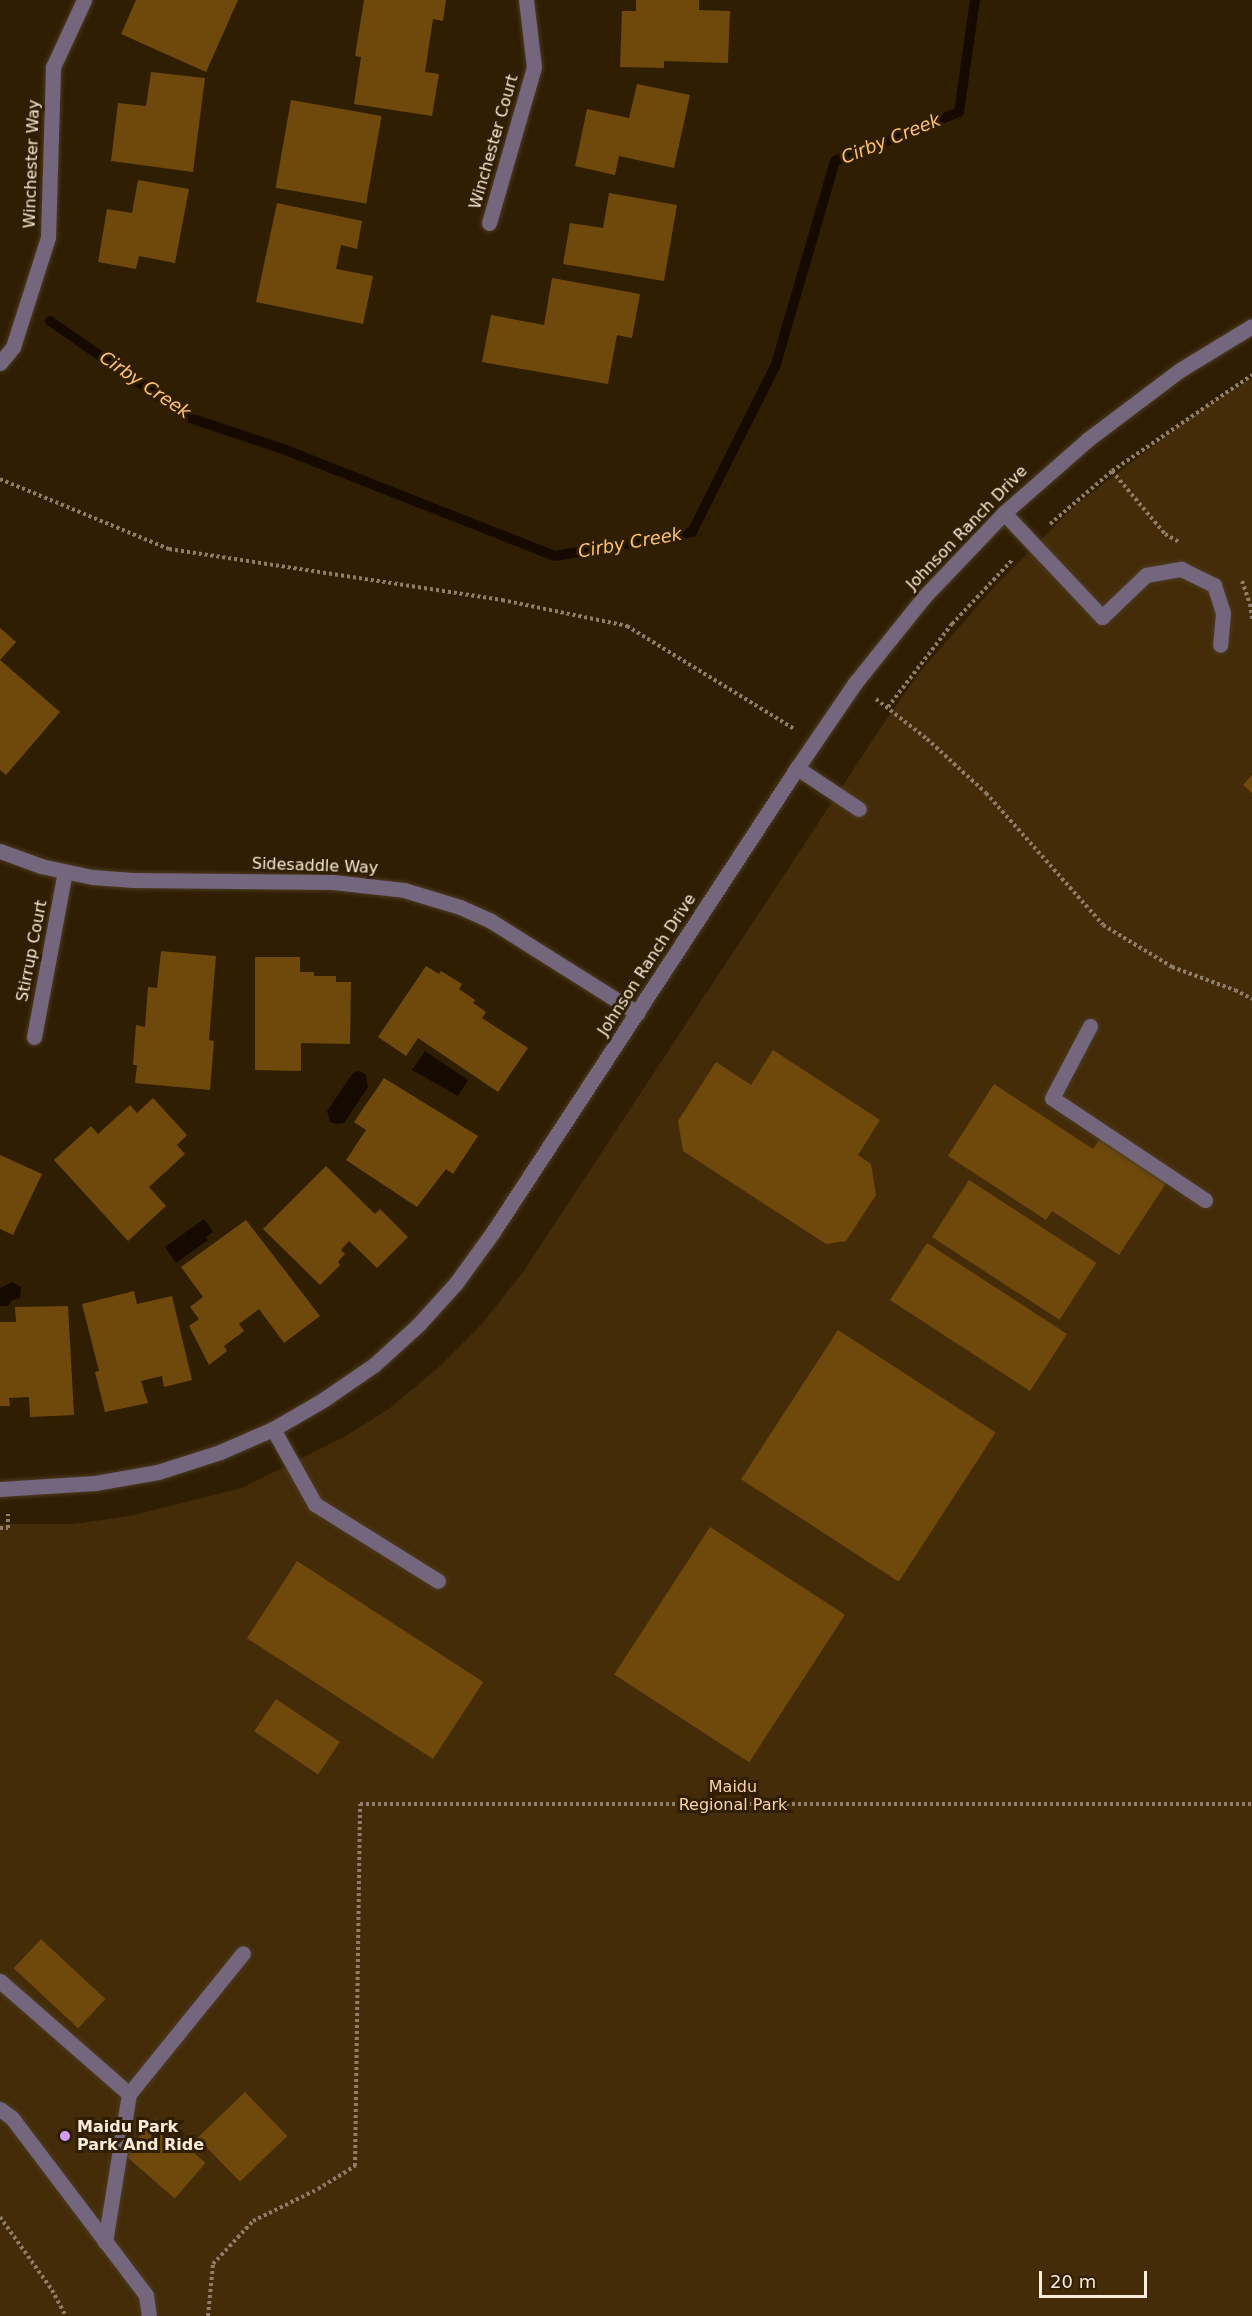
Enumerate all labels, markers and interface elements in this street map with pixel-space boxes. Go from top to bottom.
street label: Winchester Court [466,73,522,211]
street label: Winchester Way [20,99,44,229]
water label: Cirby Creek [838,109,944,169]
water label: Cirby Creek [95,347,195,423]
street label: Johnson Ranch Drive [903,462,1031,594]
water label: Cirby Creek [576,523,684,563]
street label: Sidesaddle Way [251,854,379,878]
street label: Johnson Ranch Drive [594,890,700,1040]
street label: Stirrup Court [13,899,51,1003]
park label: Maidu Regional Park [679,1777,787,1815]
place label: Maidu Park Park And Ride [77,2117,204,2155]
marker: Maidu Park Park And Ride [58,2129,72,2143]
scale bar [1042,2259,1150,2297]
text: 20 m [1050,2271,1096,2292]

